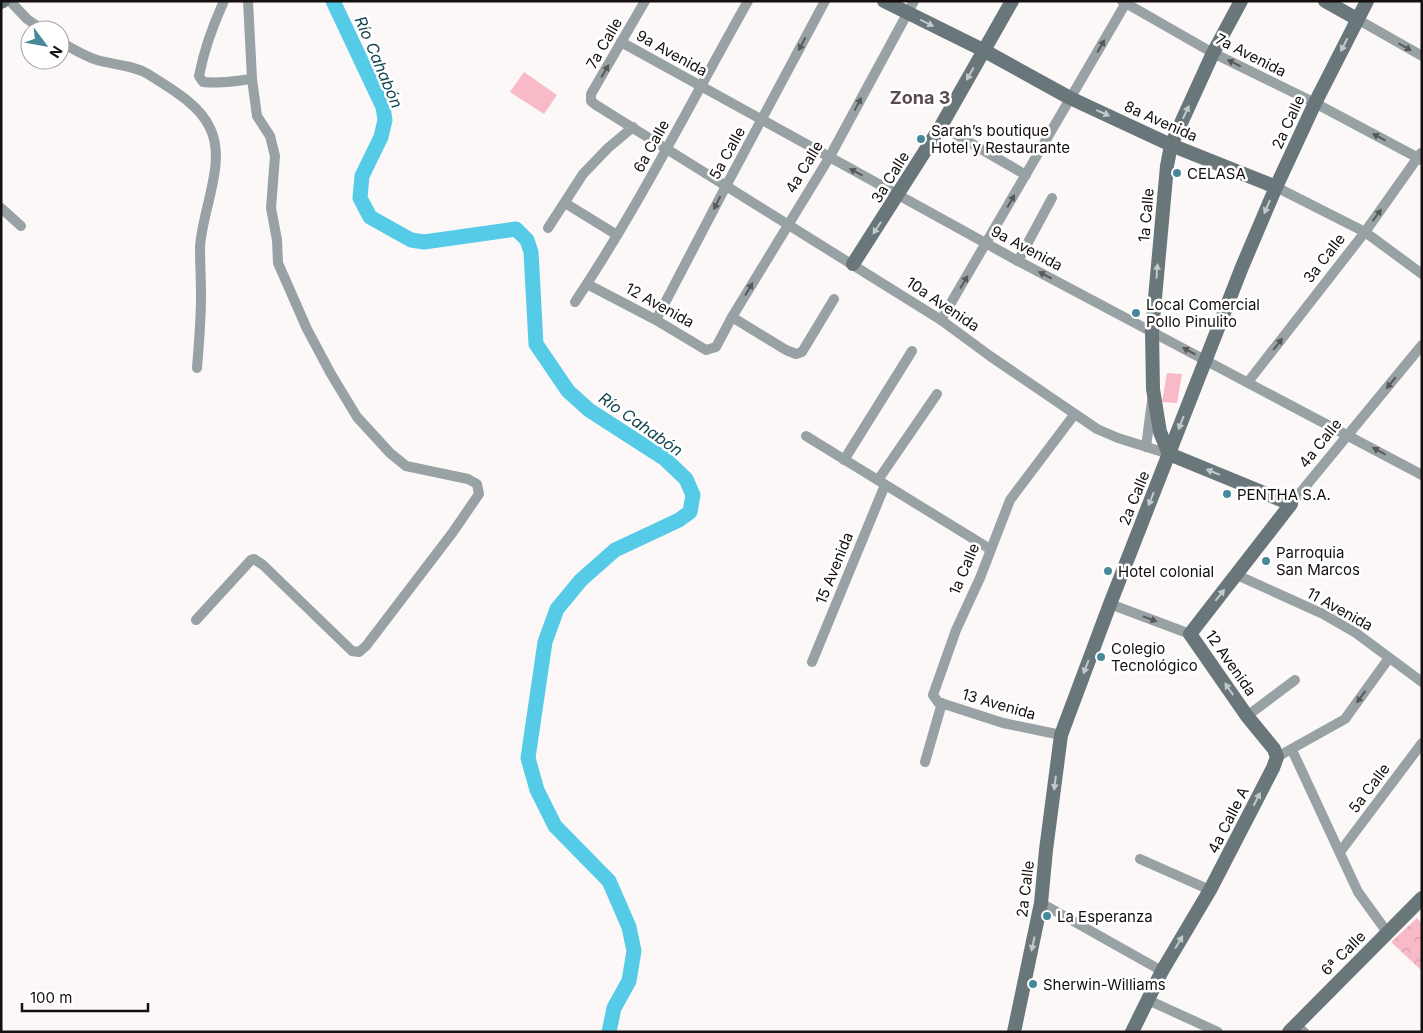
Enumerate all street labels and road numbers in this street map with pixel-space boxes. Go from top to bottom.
street label: 7a Calle [582,14,626,72]
street label: 9a Avenida [633,26,711,80]
street label: 7a Avenida [1212,29,1290,81]
street label: 2a Calle [1267,92,1309,152]
street label: 8a Avenida [1121,96,1201,146]
street label: 6a Calle [629,116,673,176]
street label: 5a Calle [705,123,749,183]
street label: 4a Calle [781,137,827,197]
street label: 3a Calle [867,148,913,206]
street label: 1a Calle [1134,187,1158,243]
street label: 9a Avenida [988,221,1066,275]
street label: 3a Calle [1299,230,1349,286]
street label: 10a Avenida [903,272,983,336]
street label: 12 Avenida [622,278,698,332]
street label: 4a Calle [1294,415,1346,471]
street label: 2a Calle [1114,468,1154,528]
street label: 15 Avenida [811,529,857,607]
street label: 1a Calle [945,540,983,598]
street label: 11 Avenida [1304,583,1376,635]
street label: 12 Avenida [1201,627,1261,699]
street label: 13 Avenida [960,684,1038,724]
street label: 5a Calle [1344,759,1394,817]
street label: 4a Calle A [1203,783,1253,857]
street label: 2a Calle [1012,859,1038,919]
street label: 6ª Calle [1317,927,1369,979]

